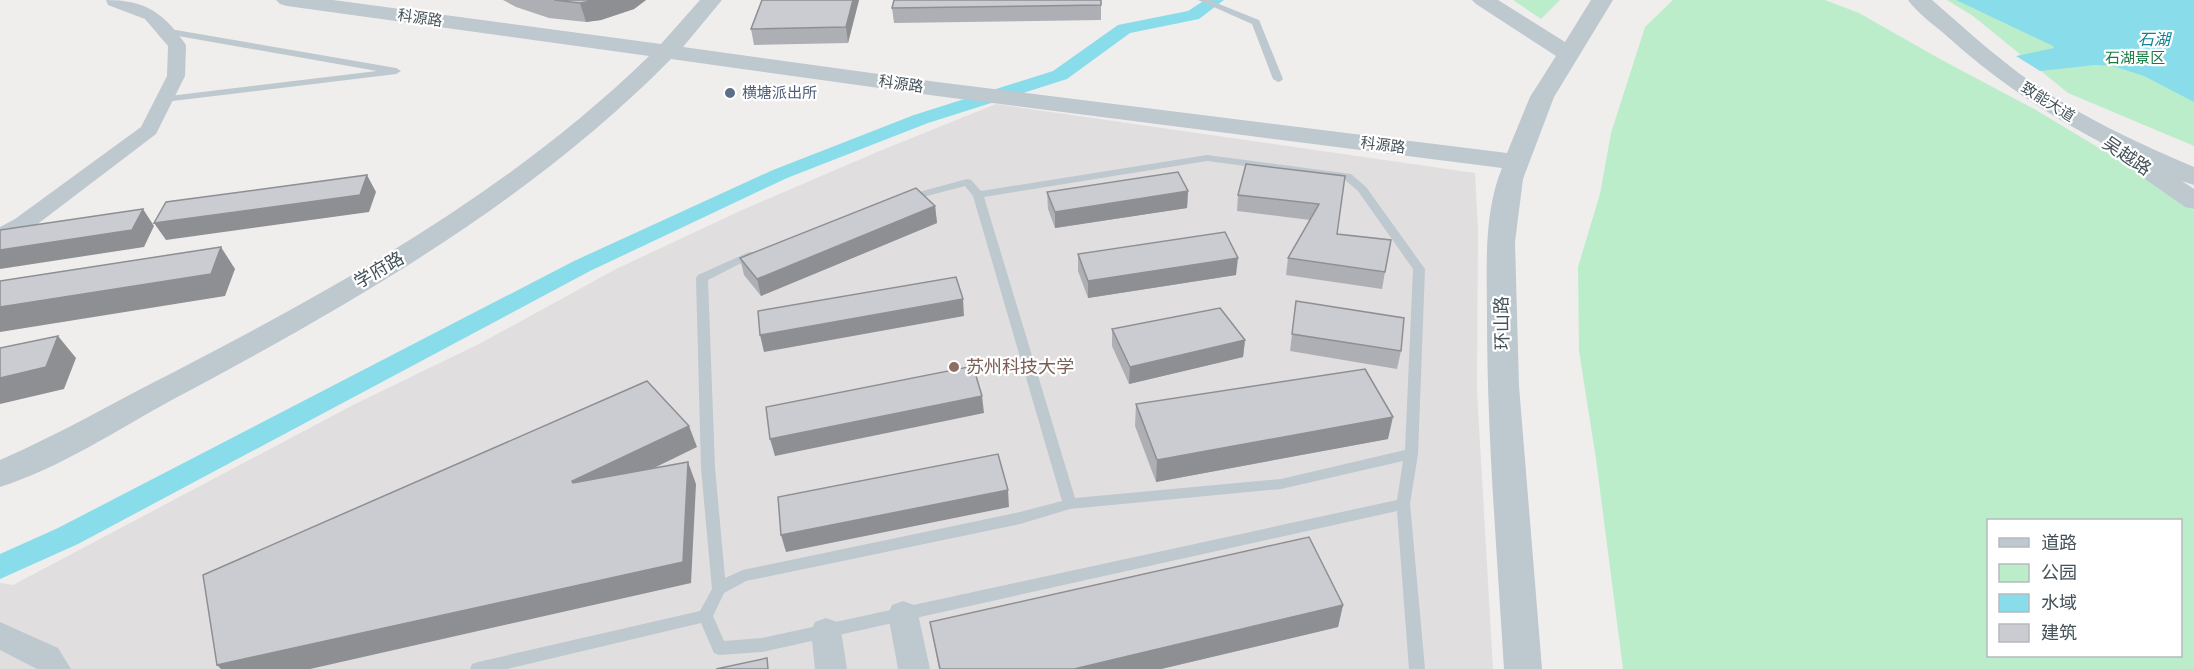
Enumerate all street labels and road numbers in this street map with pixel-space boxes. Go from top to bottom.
street label: 科源路 [396,6,444,30]
street label: 科源路 [877,72,925,96]
street label: 致能大道 [2018,78,2078,126]
street label: 吴越路 [2099,132,2156,179]
street label: 科源路 [1360,133,1406,157]
street label: 学府路 [350,247,407,292]
street label: 环山路 [1491,296,1512,350]

